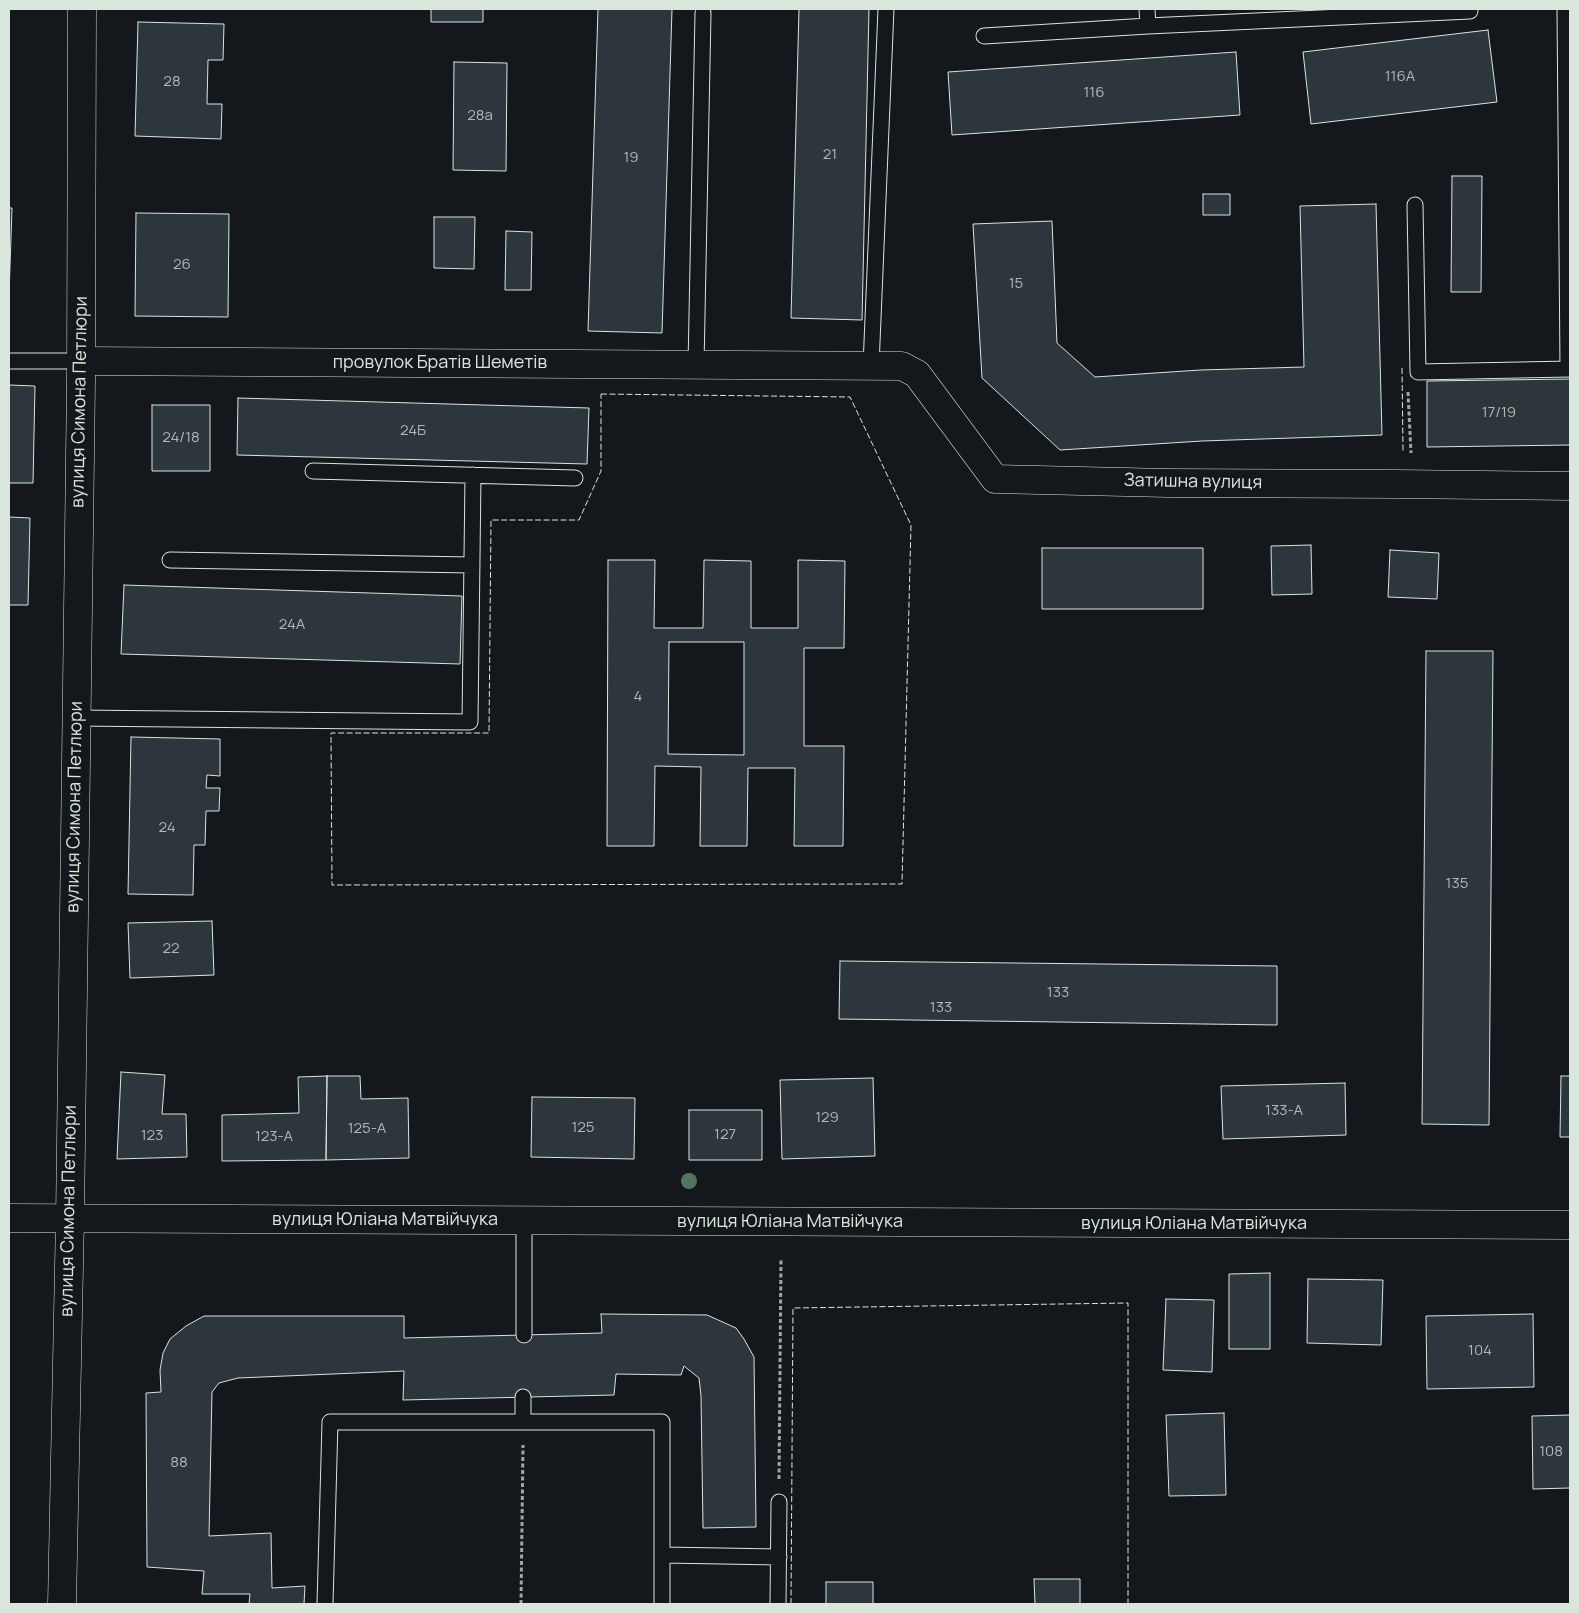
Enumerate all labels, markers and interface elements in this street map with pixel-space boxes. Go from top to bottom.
house number: 116А [1385,68,1415,86]
house number: 28 [163,73,181,91]
house number: 116 [1083,84,1105,102]
house number: 28а [467,107,493,125]
house number: 21 [823,146,837,164]
house number: 19 [623,149,639,167]
house number: 26 [173,256,191,274]
house number: 15 [1009,275,1023,293]
street label: вулиця Симона Петлюри [67,296,93,508]
street label: провулок Братів Шеметів [333,352,547,374]
house number: 17/19 [1482,404,1516,422]
house number: 24Б [400,422,426,440]
house number: 24/18 [162,429,200,447]
street label: Затишна вулиця [1124,470,1262,494]
house number: 24А [279,616,305,634]
house number: 4 [634,688,642,706]
street label: вулиця Симона Петлюри [62,701,88,913]
house number: 24 [158,819,176,837]
house number: 135 [1446,875,1468,893]
house number: 22 [162,940,180,958]
house number: 133 [1047,984,1069,1002]
house number: 133 [930,999,952,1017]
house number: 133-А [1265,1102,1303,1120]
street label: вулиця Симона Петлюри [56,1105,82,1317]
house number: 129 [815,1109,839,1127]
house number: 125 [571,1119,595,1137]
house number: 125-А [348,1120,386,1138]
house number: 127 [714,1126,736,1144]
house number: 123 [141,1127,163,1145]
house number: 123-А [255,1128,293,1146]
street label: вулиця Юліана Матвійчука [272,1209,498,1231]
street label: вулиця Юліана Матвійчука [677,1211,903,1233]
street label: вулиця Юліана Матвійчука [1081,1213,1307,1235]
house number: 104 [1468,1342,1492,1360]
house number: 108 [1539,1443,1563,1461]
house number: 88 [170,1454,188,1472]

